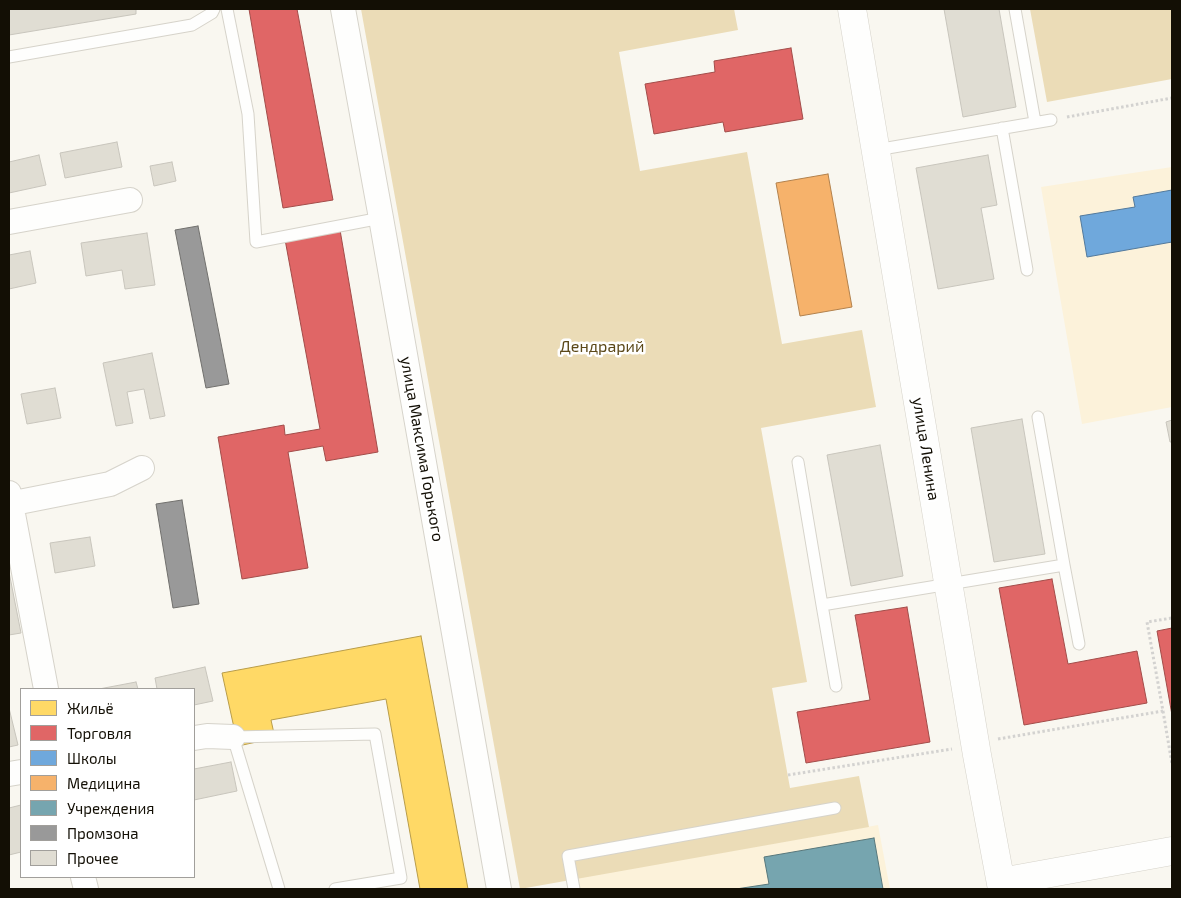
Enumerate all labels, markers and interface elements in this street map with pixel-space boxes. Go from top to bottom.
park label: Дендрарий [560,337,644,357]
street label: улица Максима Горького [396,355,448,543]
street label: улица Ленина [908,396,944,502]
legend [20,688,195,878]
text: Жильё [67,699,114,717]
text: Торговля [67,724,132,742]
text: Школы [67,749,117,767]
text: Медицина [67,774,140,792]
text: Учреждения [67,799,154,817]
text: Промзона [67,824,139,842]
text: Прочее [67,849,119,867]

